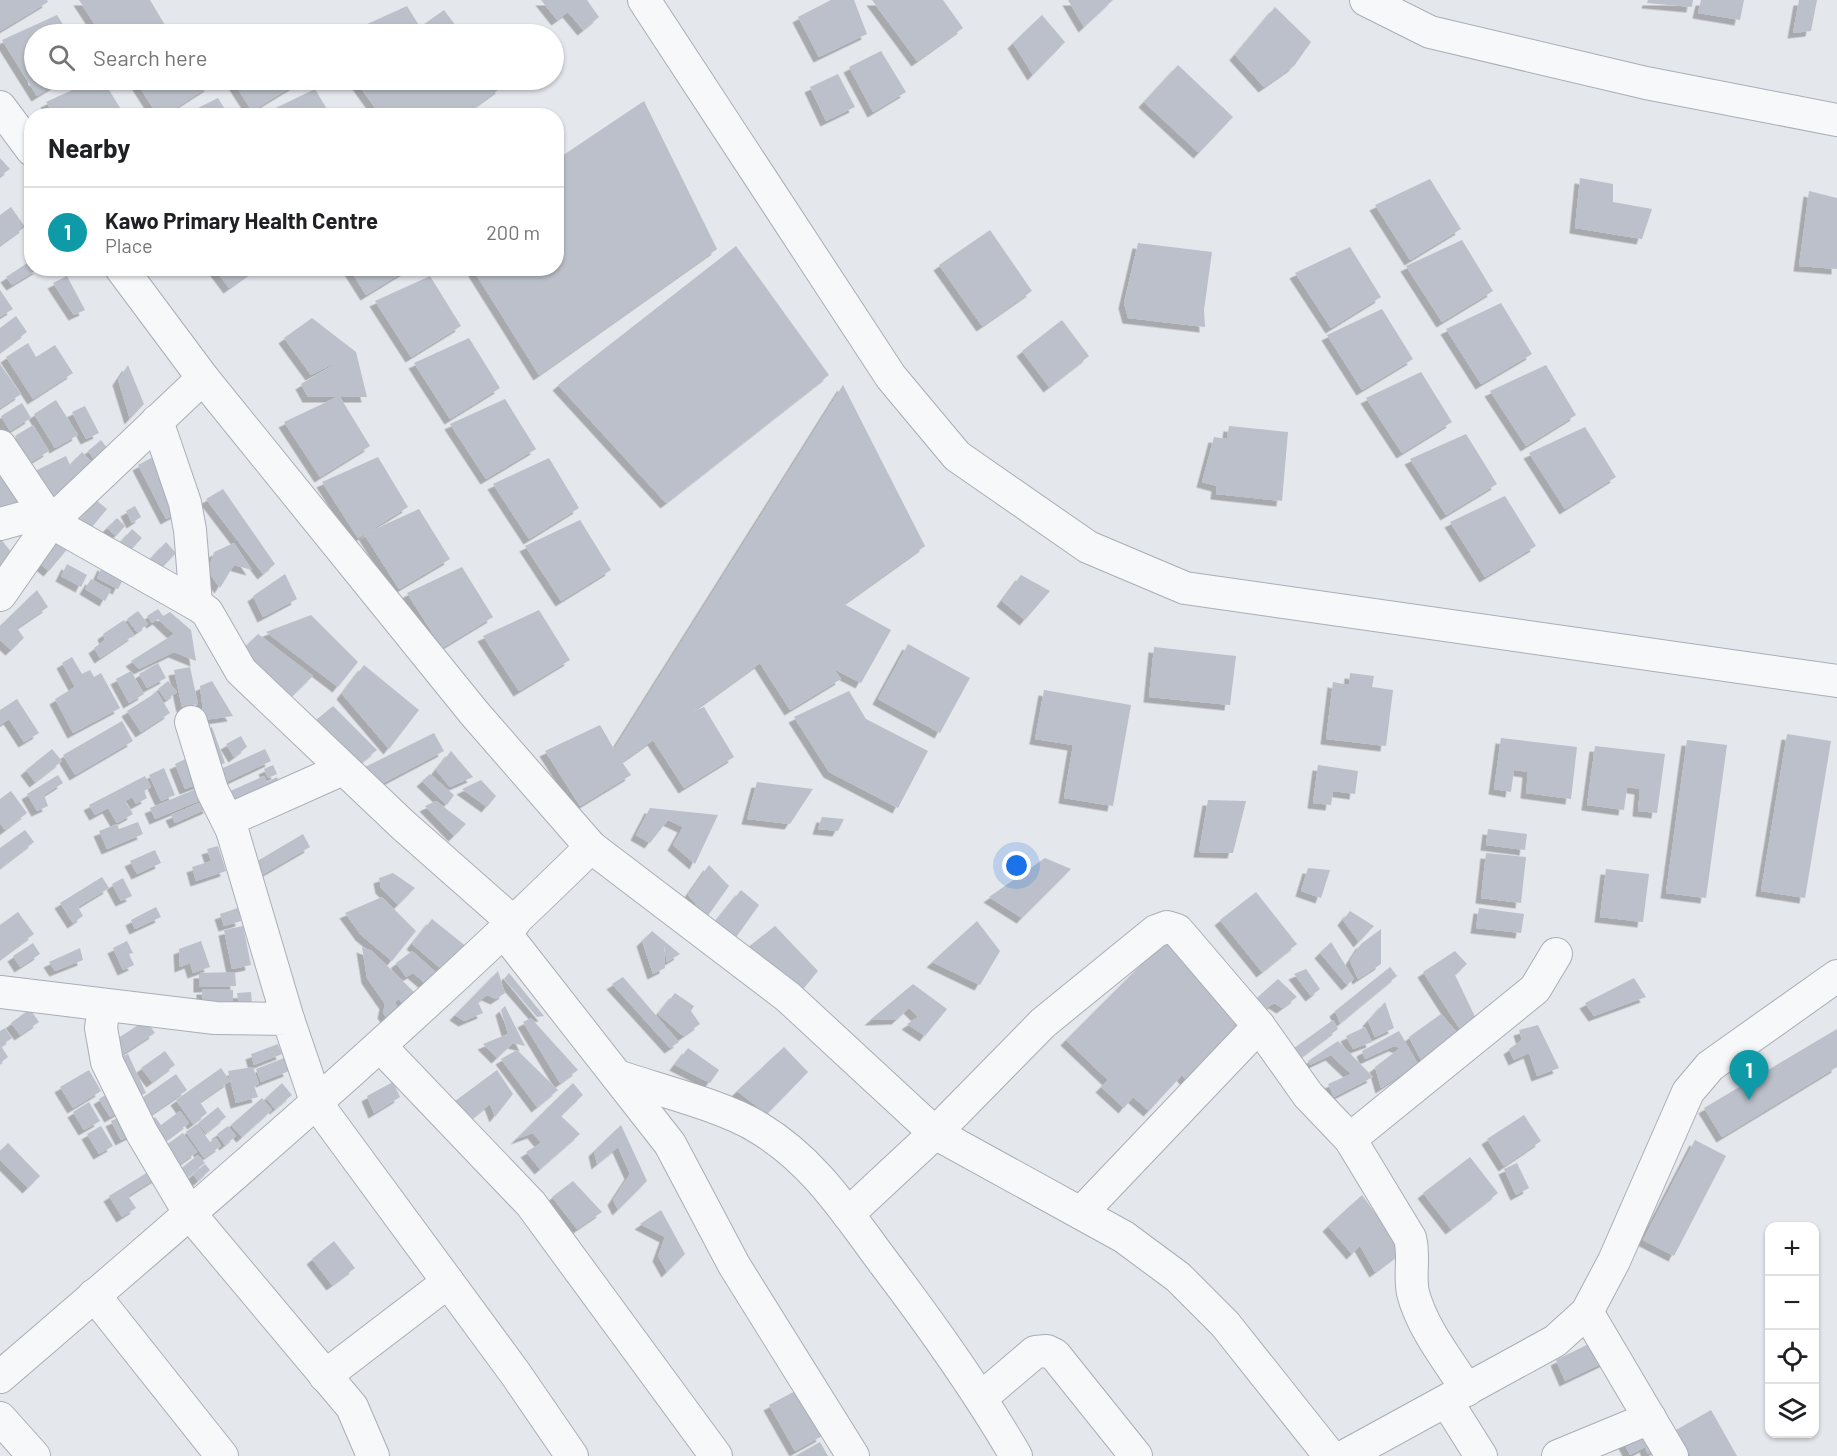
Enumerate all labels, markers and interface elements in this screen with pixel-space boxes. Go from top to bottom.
search box [24,24,564,90]
icon: search [45,41,78,74]
text: Search here [93,44,207,70]
text: Nearby [48,132,130,163]
text: Kawo Primary Health Centre [105,207,378,233]
text: 1 [64,220,71,244]
text: 200 m [486,220,540,244]
text: Place [105,233,153,257]
your location [1002,851,1031,880]
pin: 1 [1730,1050,1768,1100]
map controls [1765,1222,1819,1438]
button: + [1765,1222,1819,1276]
button: − [1765,1276,1819,1330]
button: locate [1765,1330,1819,1384]
button: layers [1765,1384,1819,1438]

